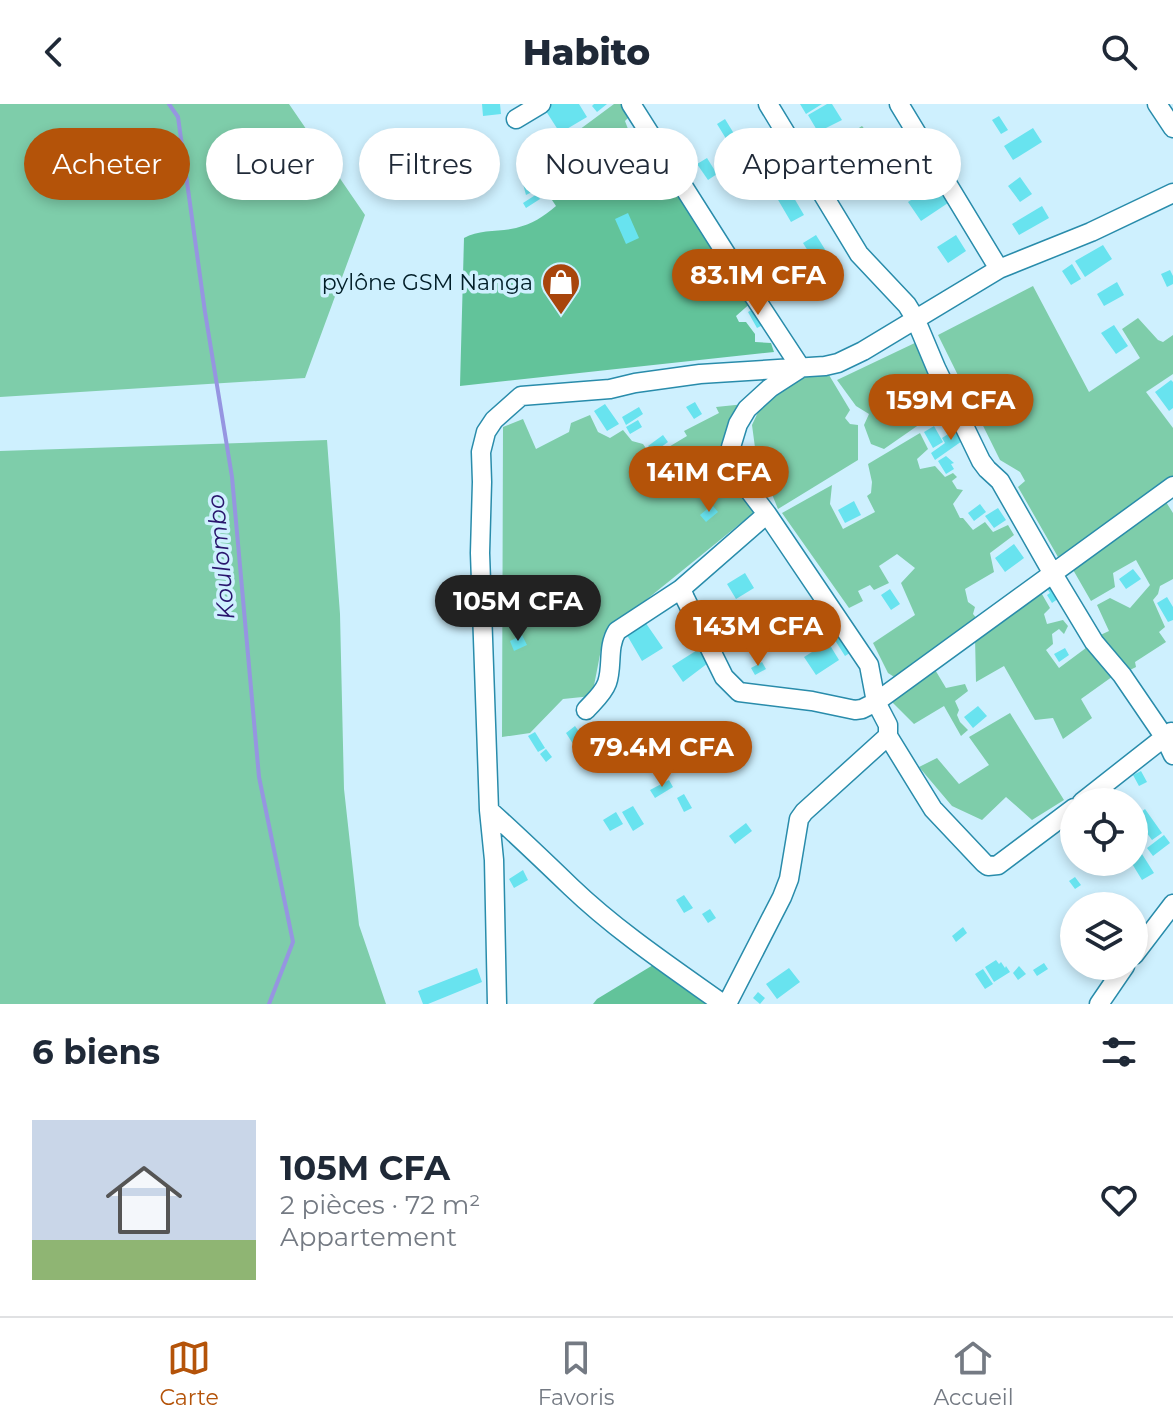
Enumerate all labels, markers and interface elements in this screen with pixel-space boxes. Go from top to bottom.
icon: back [32,30,76,74]
text: Habito [523,30,650,74]
icon: search [1097,30,1141,74]
chip: Acheter [24,128,190,200]
chip: Louer [206,128,343,200]
chip: Filtres [359,128,500,200]
chip: Nouveau [516,128,698,200]
chip: Appartement [714,128,961,200]
pin: 83.1M CFA [666,249,850,317]
text: 83.1M CFA [690,259,826,291]
shop icon: pylône GSM Nanga [540,261,582,316]
place label: pylône GSM Nanga [322,269,533,296]
pin: 159M CFA [868,374,1034,442]
text: 159M CFA [886,384,1016,416]
pin: 141M CFA [626,446,792,514]
text: 141M CFA [647,456,771,488]
water label: Koulombo [201,493,240,621]
pin: 105M CFA [435,575,601,643]
text: 105M CFA [453,585,583,617]
pin: 143M CFA [675,600,841,668]
text: 143M CFA [693,610,823,642]
pin: 79.4M CFA [570,721,754,789]
text: 79.4M CFA [590,731,734,763]
map controls [1060,788,1148,980]
button: locate [1060,788,1148,876]
button: layers [1060,892,1148,980]
icon: filters [1097,1030,1141,1074]
text: 6 biens [32,1031,160,1073]
text: 105M CFA [280,1147,450,1189]
icon: home [96,1152,192,1248]
icon: heart [1097,1178,1141,1222]
text: 2 pièces · 72 m² [280,1189,481,1221]
text: Appartement [280,1221,457,1253]
tab: Carte [159,1336,219,1411]
tab: Favoris [538,1336,615,1411]
tab: Accueil [933,1336,1014,1411]

